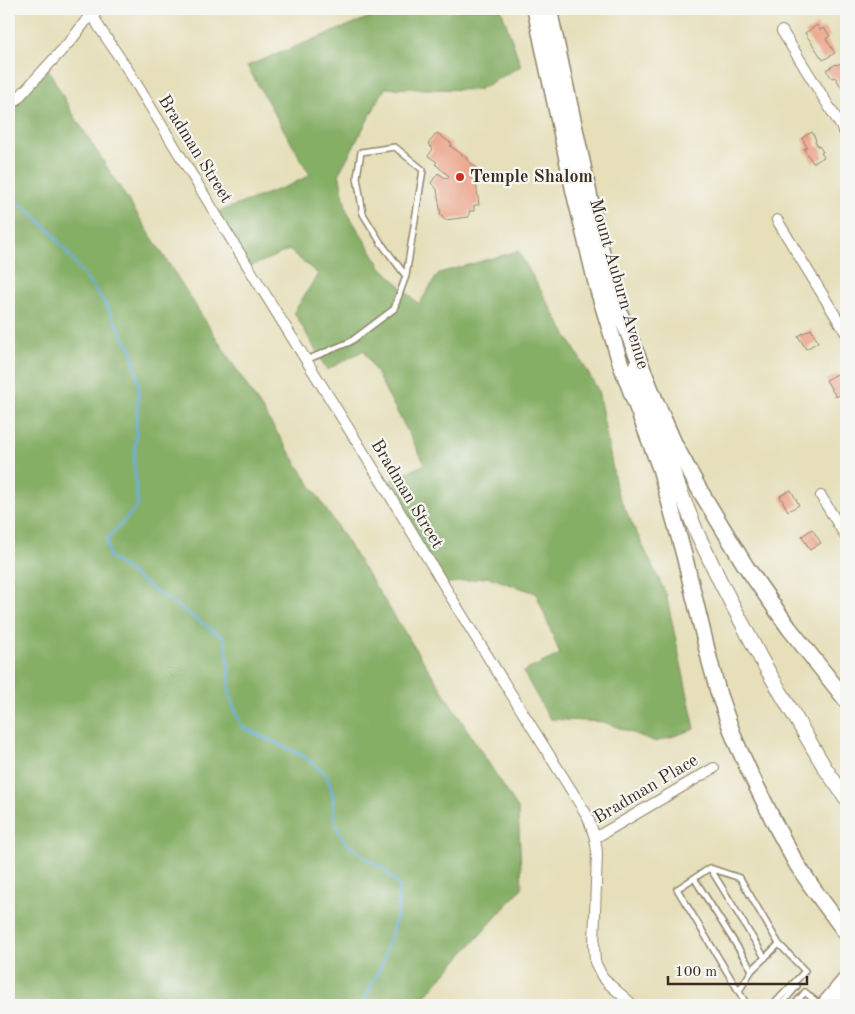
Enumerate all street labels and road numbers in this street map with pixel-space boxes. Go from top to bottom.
street label: Bradman Street [155,92,235,206]
street label: Mount Auburn Avenue [586,197,652,371]
street label: Bradman Street [367,436,447,552]
street label: Bradman Place [591,751,701,827]

